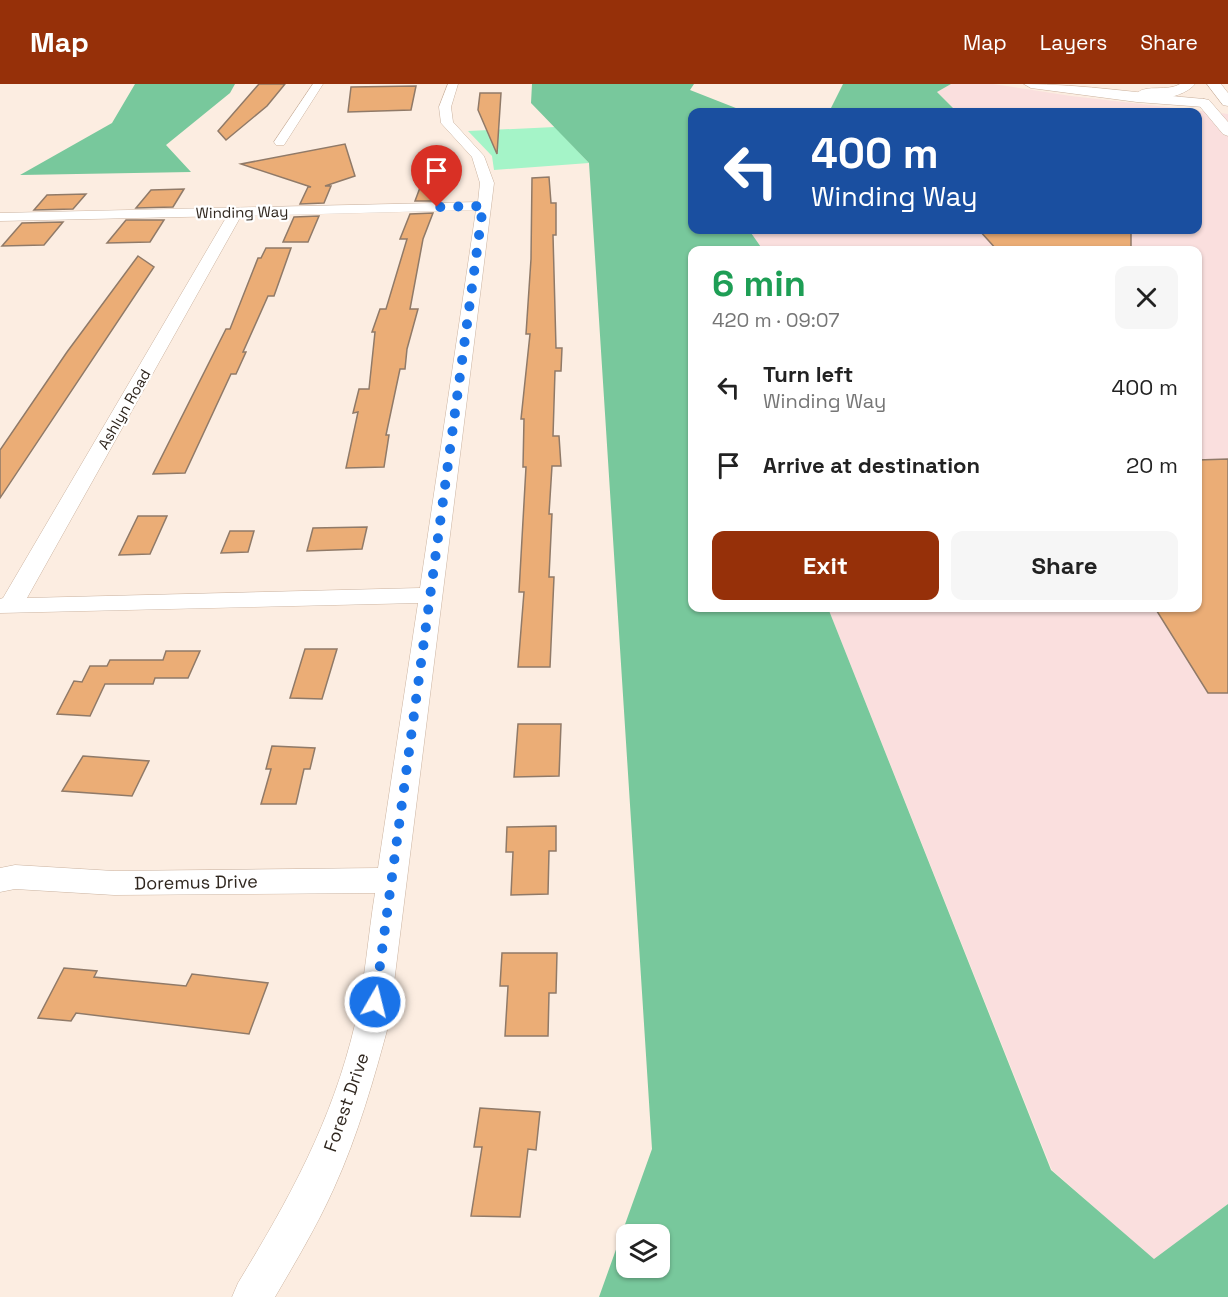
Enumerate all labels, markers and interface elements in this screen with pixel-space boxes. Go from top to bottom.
text: Map [30,24,89,60]
text: Map [963,29,1007,56]
text: Layers [1040,29,1107,56]
text: Share [1140,29,1198,56]
text: 400 m [811,127,939,180]
icon: left [712,132,790,210]
pin [411,145,462,207]
icon: arrive [420,154,453,187]
text: Winding Way [811,179,977,214]
street label: Winding Way [196,202,288,222]
text: 6 min [712,261,806,307]
button: close [1115,266,1178,329]
text: 420 m · 09:07 [712,307,840,333]
text: Turn left [763,360,853,388]
street label: Ashlyn Road [93,366,155,452]
icon: left [712,371,745,404]
text: 400 m [1111,373,1178,401]
text: Winding Way [763,388,886,414]
icon: arrive [712,449,745,482]
text: Arrive at destination [763,451,980,479]
text: 20 m [1126,451,1178,479]
button: Exit [712,531,939,600]
button: Share [951,531,1178,600]
street label: Doremus Drive [134,869,258,895]
position arrow [343,970,407,1034]
street label: Forest Drive [318,1049,374,1155]
map controls [616,1224,670,1278]
button: layers [616,1224,670,1278]

